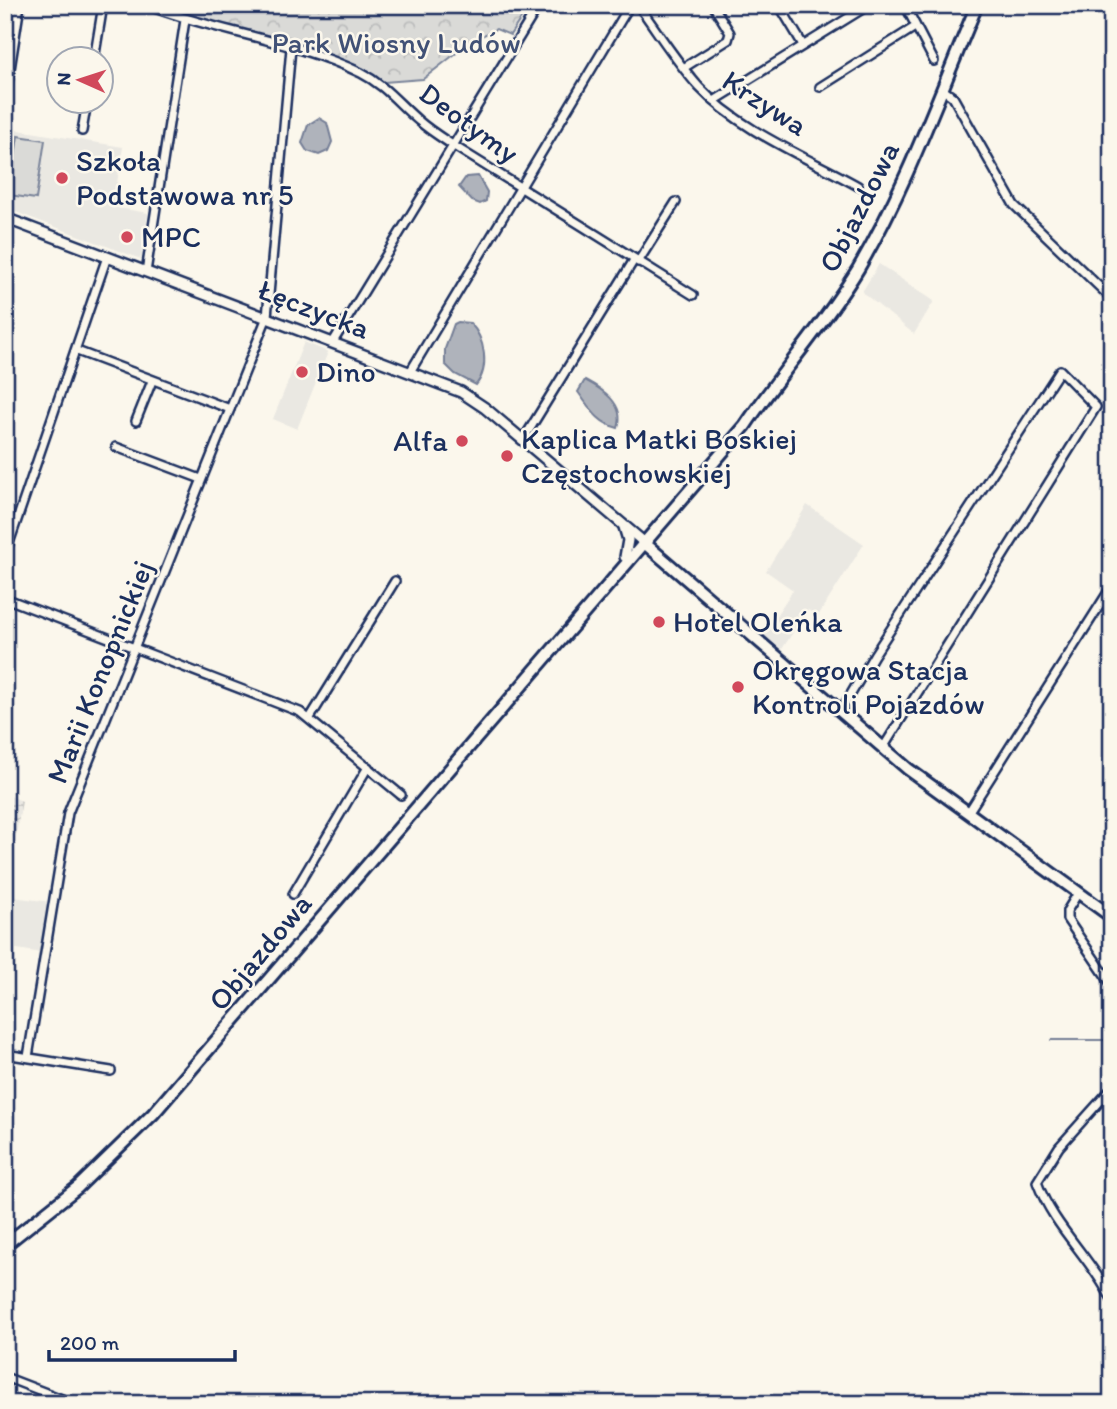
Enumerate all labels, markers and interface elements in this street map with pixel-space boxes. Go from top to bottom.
park label: Park Wiosny Ludów [271,24,521,61]
north arrow [46,46,116,116]
street label: Krzywa [716,61,815,144]
text: N [52,72,75,86]
street label: Deotymy [412,74,526,171]
street label: Objazdowa [810,135,907,278]
place label: Szkoła Podstawowa nr 5 [76,142,293,213]
marker: Szkoła Podstawowa nr 5 [54,170,70,186]
place label: MPC [141,218,201,255]
marker: MPC [119,229,135,245]
street label: Łęczycka [253,270,376,347]
place label: Dino [316,353,376,390]
marker: Dino [294,364,310,380]
place label: Kaplica Matki Boskiej Częstochowskiej [521,420,797,491]
place label: Alfa [393,422,448,459]
marker: Alfa [454,433,470,449]
marker: Kaplica Matki Boskiej Częstochowskiej [499,448,515,464]
street label: Marii Konopnickiej [38,555,161,789]
place label: Hotel Oleńka [673,603,843,640]
marker: Hotel Oleńka [651,614,667,630]
place label: Okręgowa Stacja Kontroli Pojazdów [752,651,985,722]
marker: Okręgowa Stacja Kontroli Pojazdów [730,679,746,695]
street label: Objazdowa [200,885,320,1018]
scale bar [49,1318,234,1362]
text: 200 m [60,1330,120,1355]

